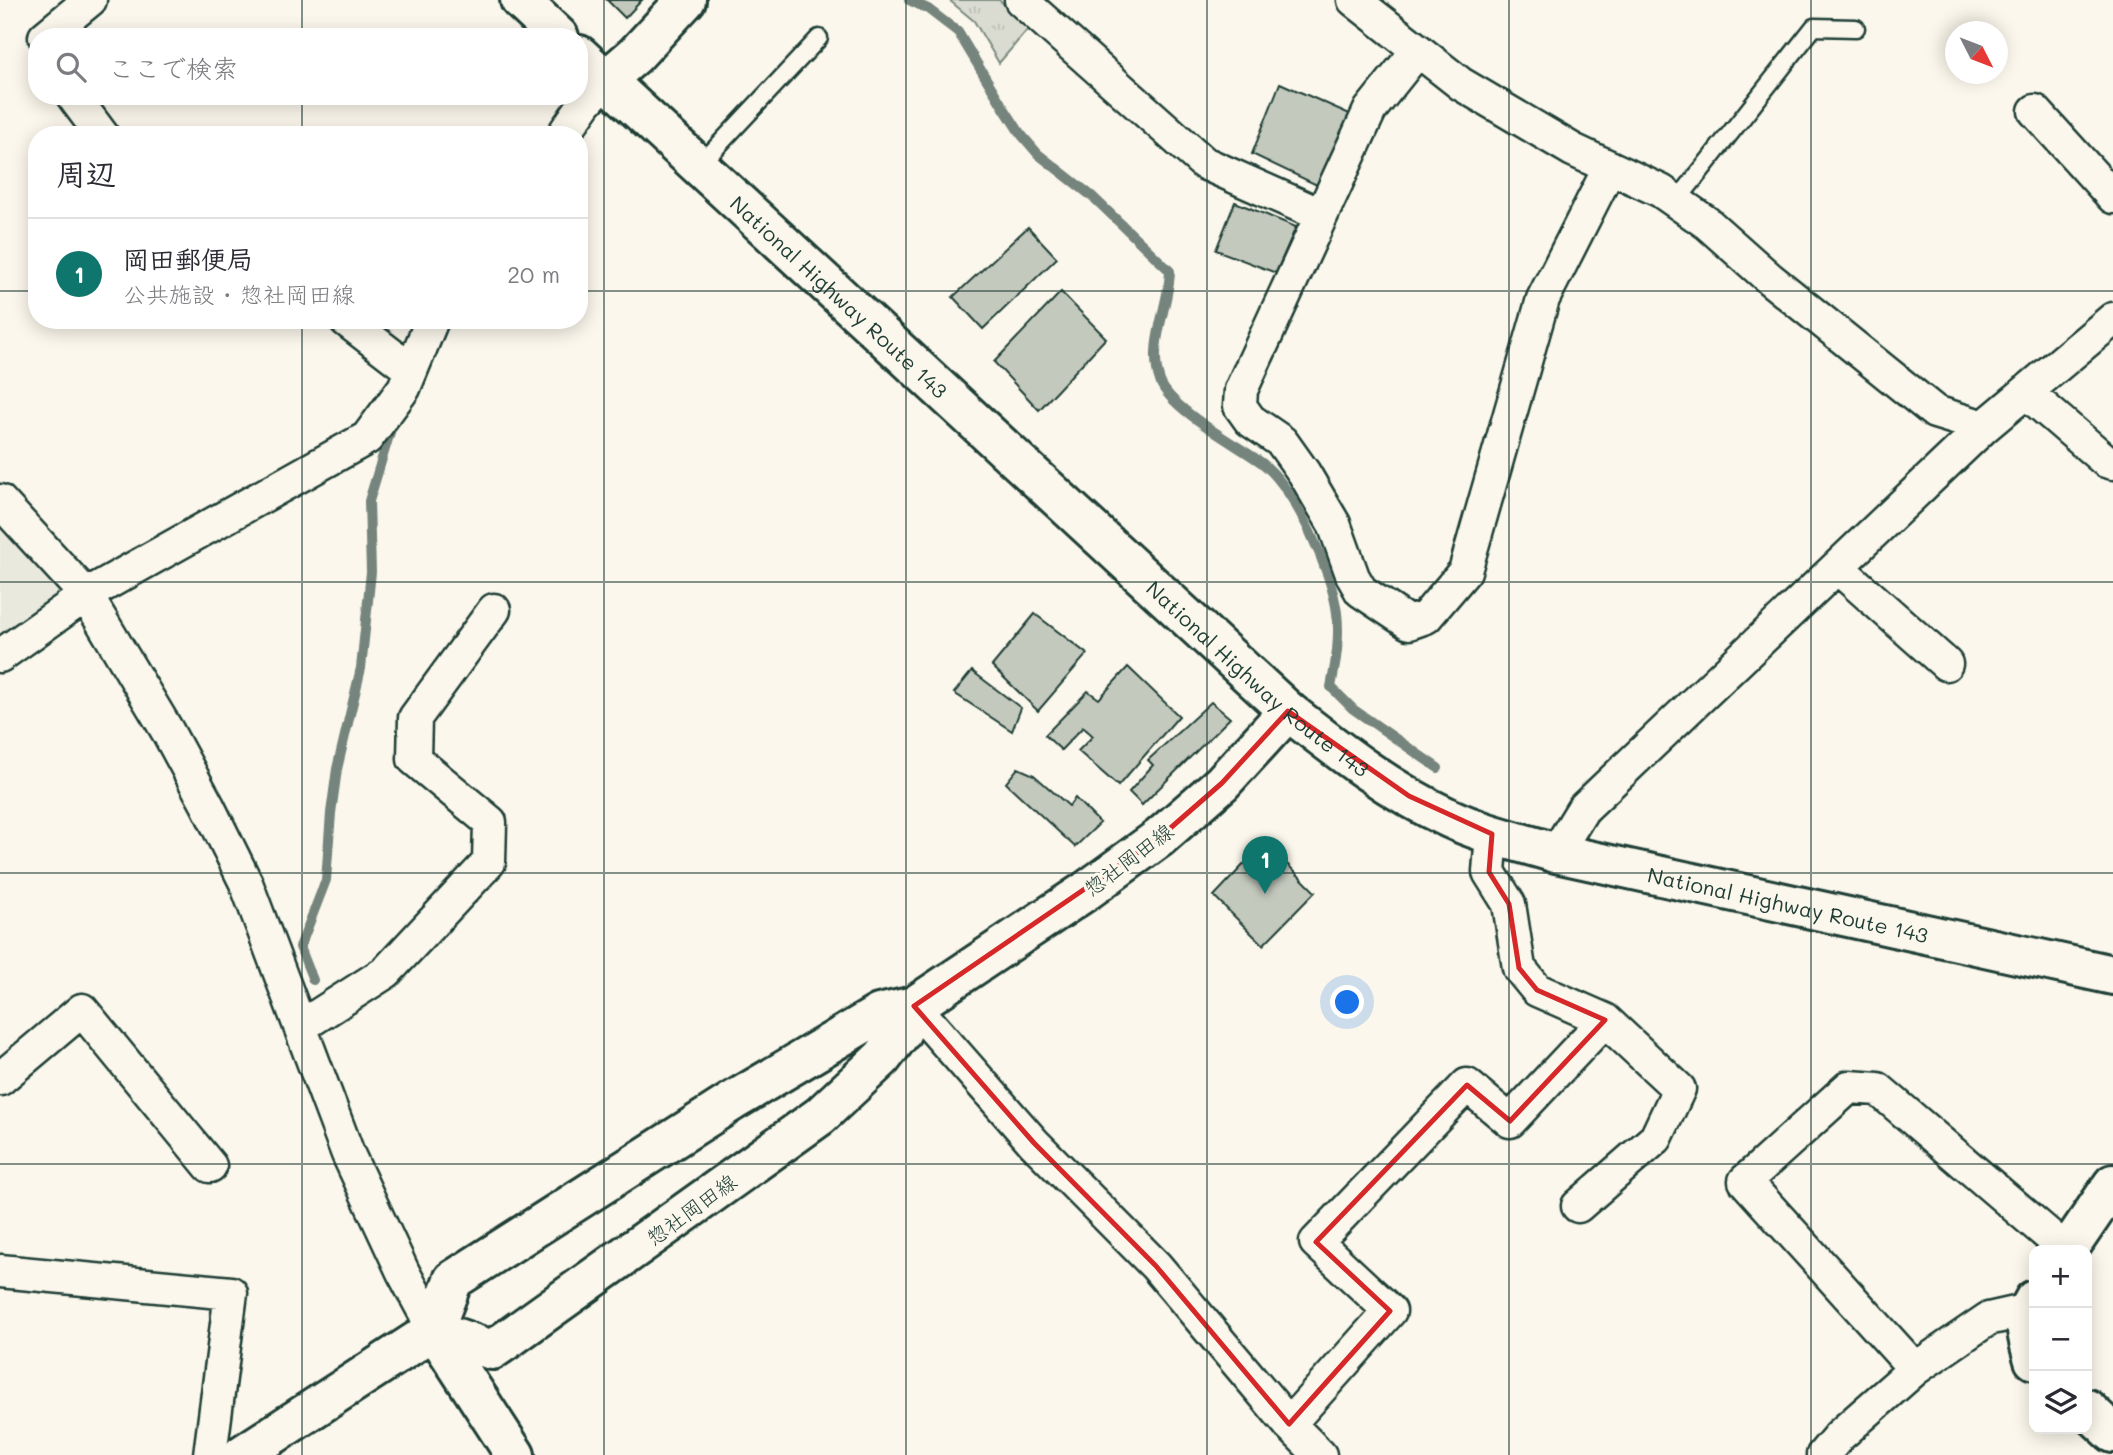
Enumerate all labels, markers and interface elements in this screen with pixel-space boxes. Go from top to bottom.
north arrow [1945,21,2008,84]
search box [28,28,588,105]
icon: search [52,48,90,86]
text: ここで検索 [108,51,238,85]
text: 周辺 [56,153,116,193]
street label: National Highway Route 143 [725,189,954,403]
text: 岡田郵便局 [123,242,253,276]
text: 1 [74,259,84,289]
text: 20 m [507,259,560,289]
text: 公共施設 · 惣社岡田線 [123,279,355,309]
street label: National Highway Route 143 [1141,574,1375,782]
street label: 惣社岡田線 [1078,817,1178,901]
pin: 1 [1242,836,1288,894]
street label: National Highway Route 143 [1645,860,1931,948]
your location [1330,985,1364,1019]
street label: 惣社岡田線 [641,1167,741,1251]
map controls [2029,1245,2092,1434]
button: + [2029,1245,2092,1308]
button: − [2029,1308,2092,1371]
button: layers [2029,1371,2092,1434]

